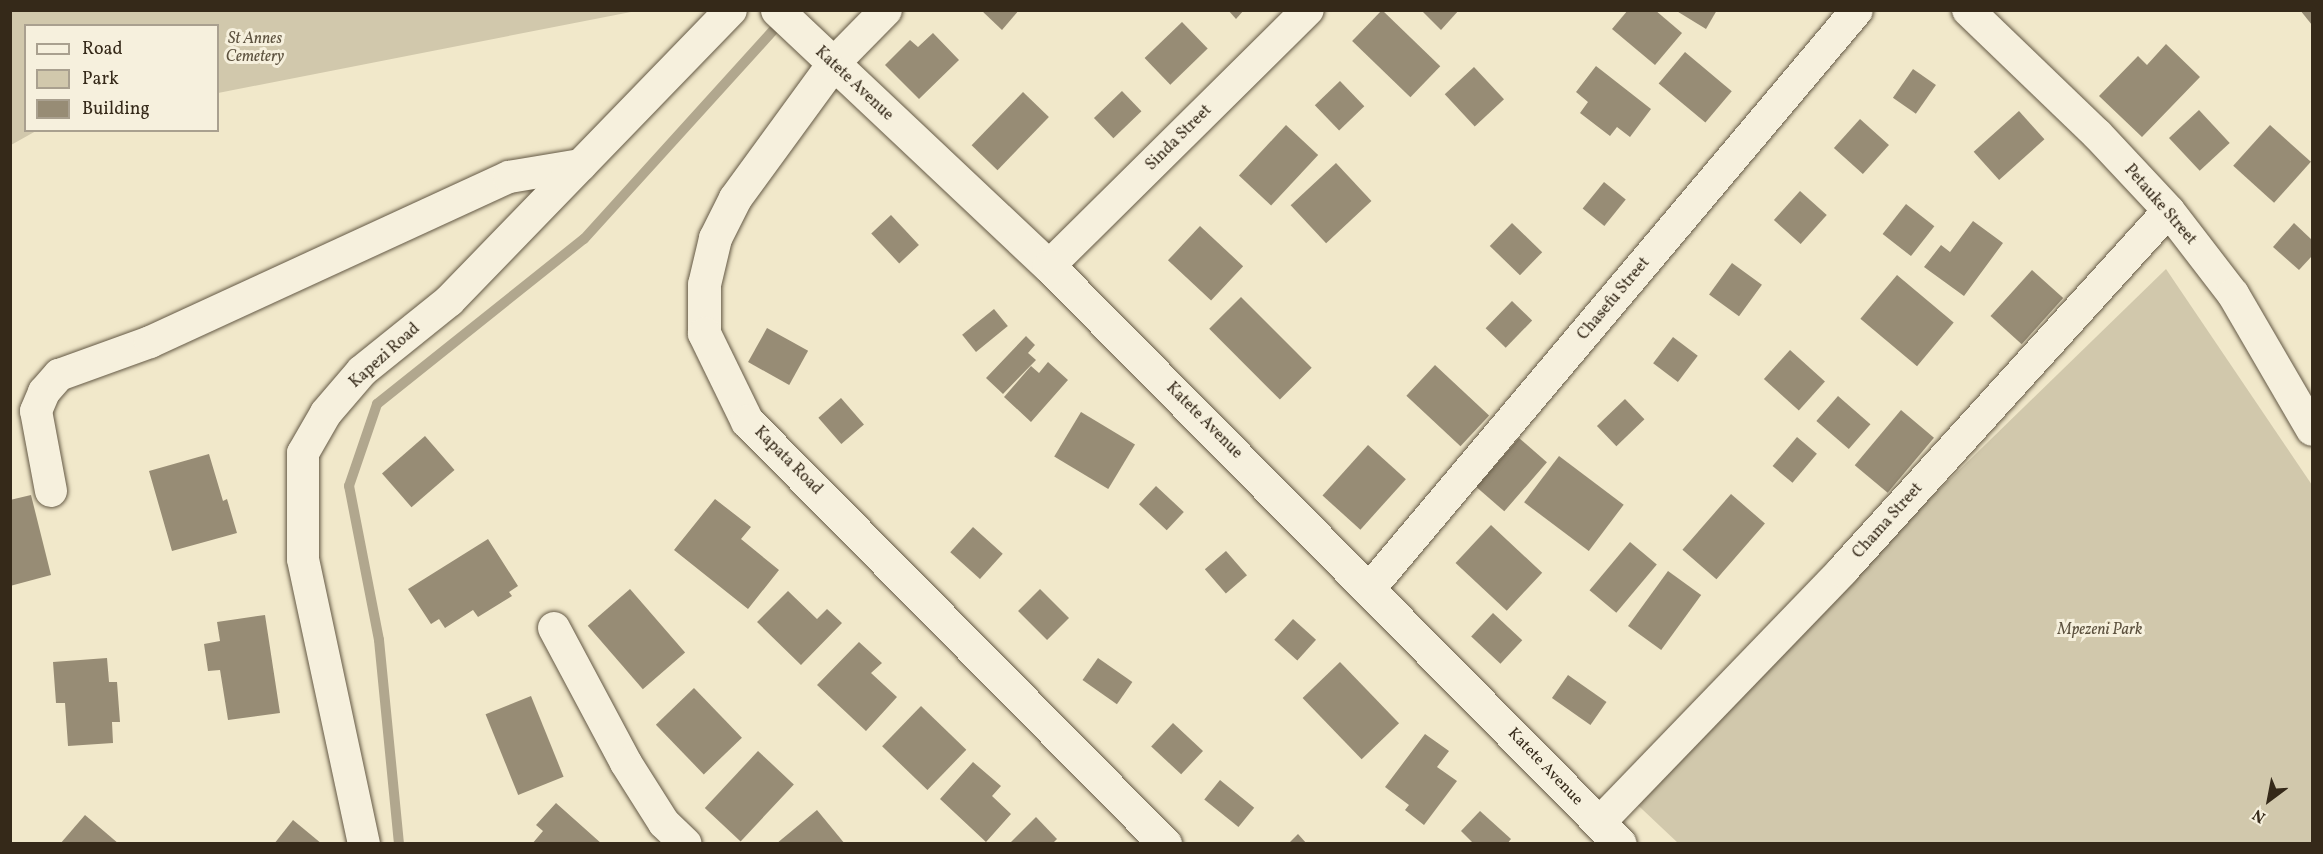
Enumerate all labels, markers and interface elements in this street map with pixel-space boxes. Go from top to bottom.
legend [24,24,219,132]
park label: St Annes Cemetery [226,29,284,67]
text: Road [82,37,123,62]
street label: Katete Avenue [811,43,897,125]
text: Park [82,67,119,92]
text: Building [82,97,150,122]
street label: Sinda Street [1142,101,1216,175]
street label: Petauke Street [2120,161,2200,249]
street label: Chasefu Street [1574,254,1654,344]
street label: Kapezi Road [346,320,424,392]
street label: Katete Avenue [1162,379,1246,463]
street label: Kapata Road [750,423,826,499]
street label: Chama Street [1849,479,1927,563]
park label: Mpezeni Park [2058,620,2142,640]
street label: Katete Avenue [1503,724,1587,810]
north arrow [2239,770,2299,830]
text: N [2249,803,2270,828]

